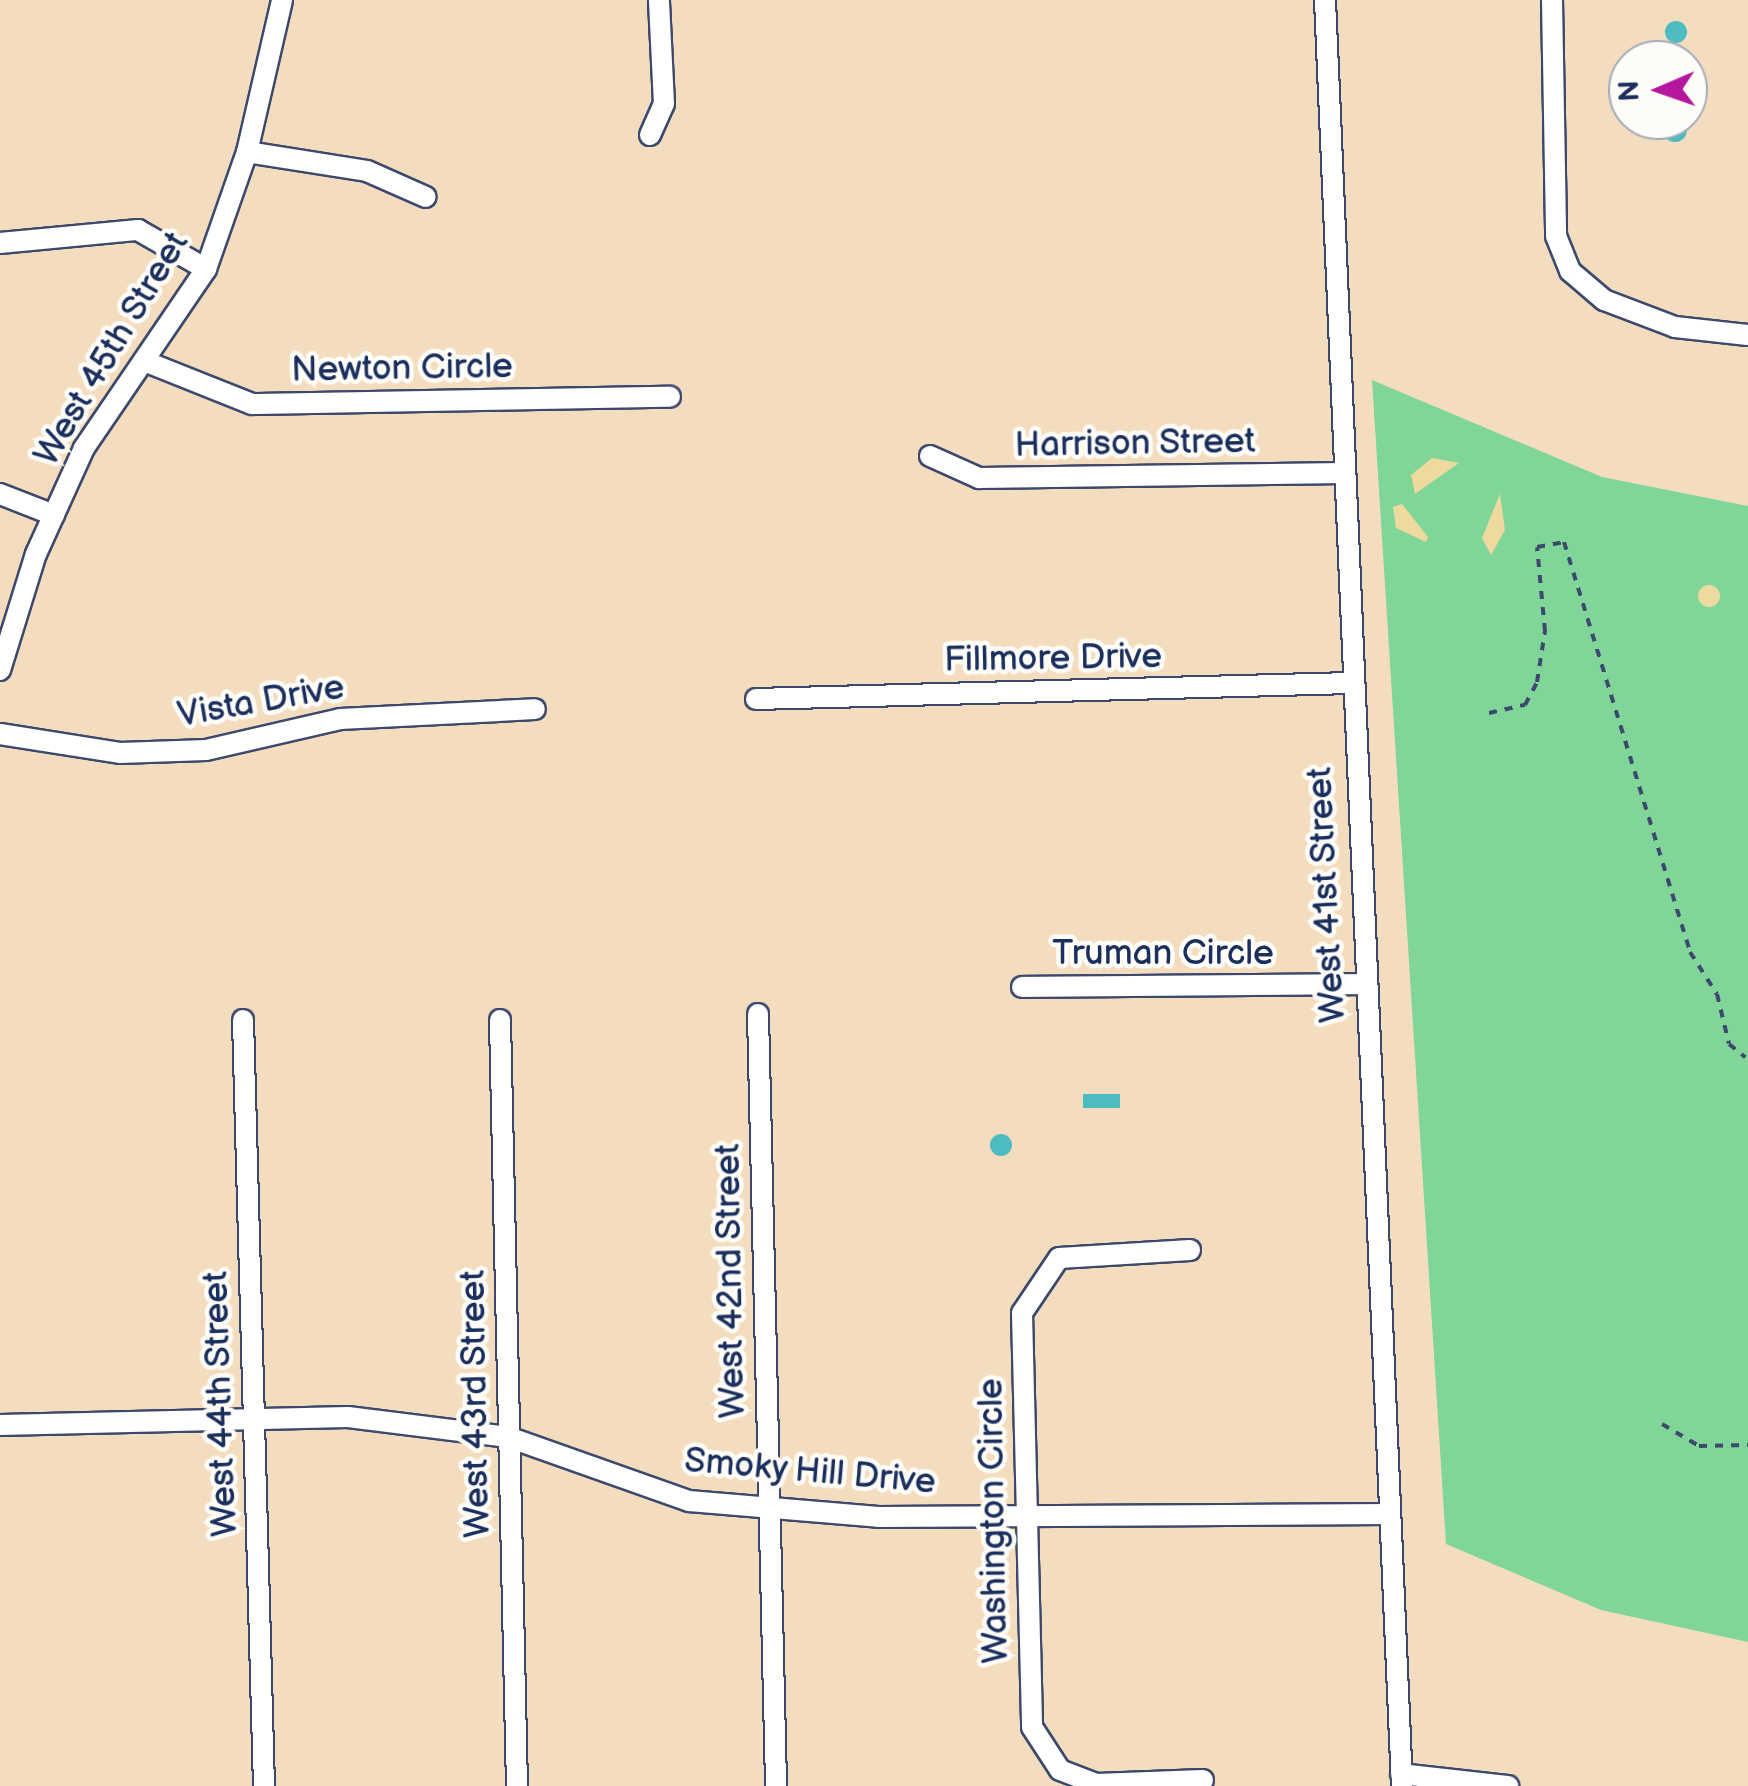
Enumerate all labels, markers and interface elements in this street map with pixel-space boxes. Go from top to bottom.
north arrow [1608,40,1708,140]
text: N [1613,80,1646,102]
street label: West 45th Street [26,224,198,474]
street label: Newton Circle [291,346,513,392]
street label: Harrison Street [1014,421,1256,467]
street label: Fillmore Drive [944,636,1162,682]
street label: Vista Drive [174,667,348,737]
street label: West 41st Street [1299,766,1355,1024]
street label: Truman Circle [1052,933,1274,975]
street label: West 42nd Street [708,1143,754,1419]
street label: West 43rd Street [453,1269,499,1539]
street label: West 44th Street [195,1270,247,1538]
street label: Washington Circle [971,1378,1017,1664]
street label: Smoky Hill Drive [682,1440,938,1504]

